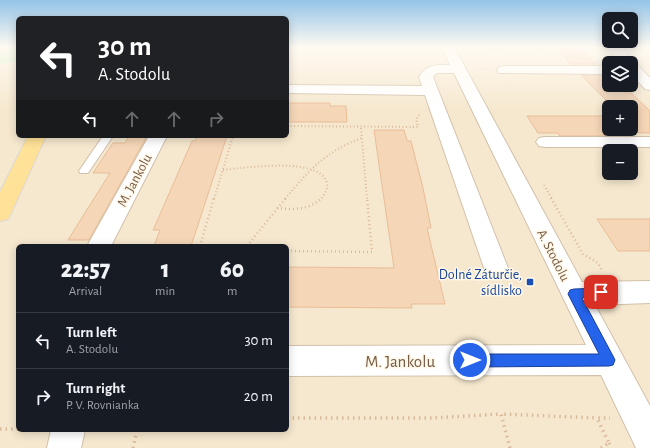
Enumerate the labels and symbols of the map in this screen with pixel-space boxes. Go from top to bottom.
street label: M. Jankolu [115,152,155,209]
street label: A. Stodolu [534,227,572,284]
place label: Dolné Záturčie, sídlisko [439,268,522,298]
pin [584,275,618,309]
marker: Dolné Záturčie, sídlisko [525,277,535,287]
position arrow [449,339,491,381]
street label: M. Jankolu [365,353,435,370]

